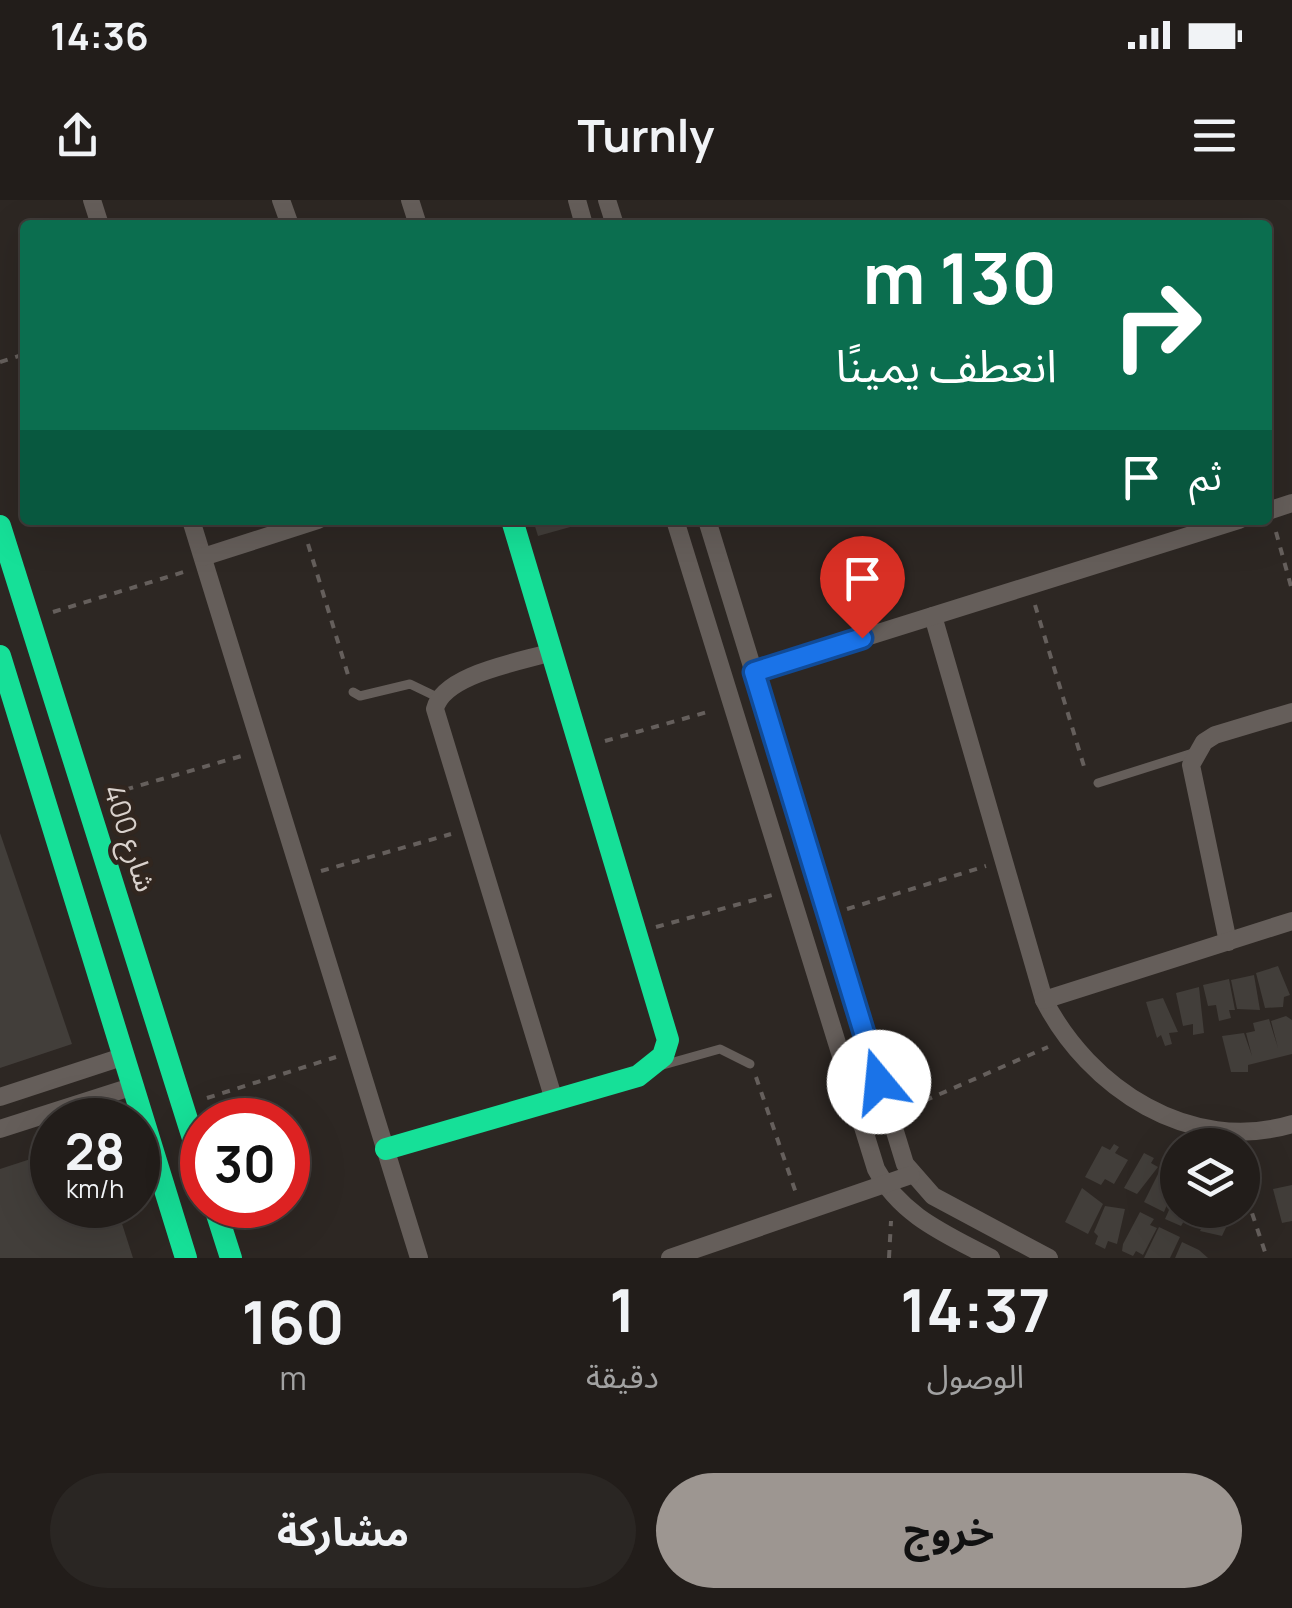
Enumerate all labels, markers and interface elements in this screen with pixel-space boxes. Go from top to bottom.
text: 14:36 [50,9,149,61]
text: Turnly [577,104,715,166]
icon: share [50,108,105,163]
icon: menu [1187,108,1242,163]
text: 130 m [863,229,1057,325]
icon: right [1092,260,1222,390]
text: انعطف يمينًا [836,334,1057,396]
text: ثم [1189,449,1222,501]
icon: arrive [1114,450,1169,505]
pin [820,536,905,639]
icon: arrive [835,551,890,606]
street label: شارع 400 [93,779,166,897]
position arrow [827,1030,931,1134]
speed limit sign: 30 [180,1098,310,1228]
text: 28 [65,1117,125,1185]
map controls [1160,1128,1260,1228]
button: layers [1160,1128,1260,1228]
text: km/h [66,1171,124,1206]
text: 1 [609,1268,636,1350]
text: 14:37 [900,1268,1051,1350]
text: 160 [241,1280,345,1362]
text: دقيقة [586,1354,659,1398]
text: الوصول [927,1354,1024,1398]
text: m [279,1356,307,1400]
button: مشاركة [50,1473,636,1588]
button: خروج [656,1473,1242,1588]

